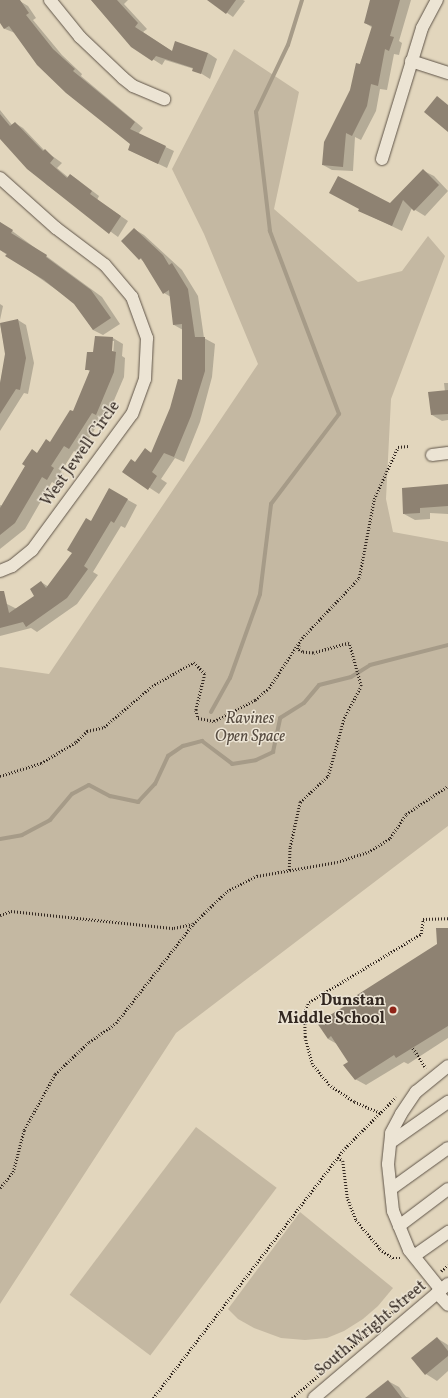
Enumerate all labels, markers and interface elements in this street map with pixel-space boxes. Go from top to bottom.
street label: West Jewell Circle [37,398,125,510]
park label: Ravines Open Space [215,709,285,747]
place label: Dunstan Middle School [278,991,385,1029]
marker: Dunstan Middle School [388,1005,398,1015]
street label: South Wright Street [311,1277,431,1381]

